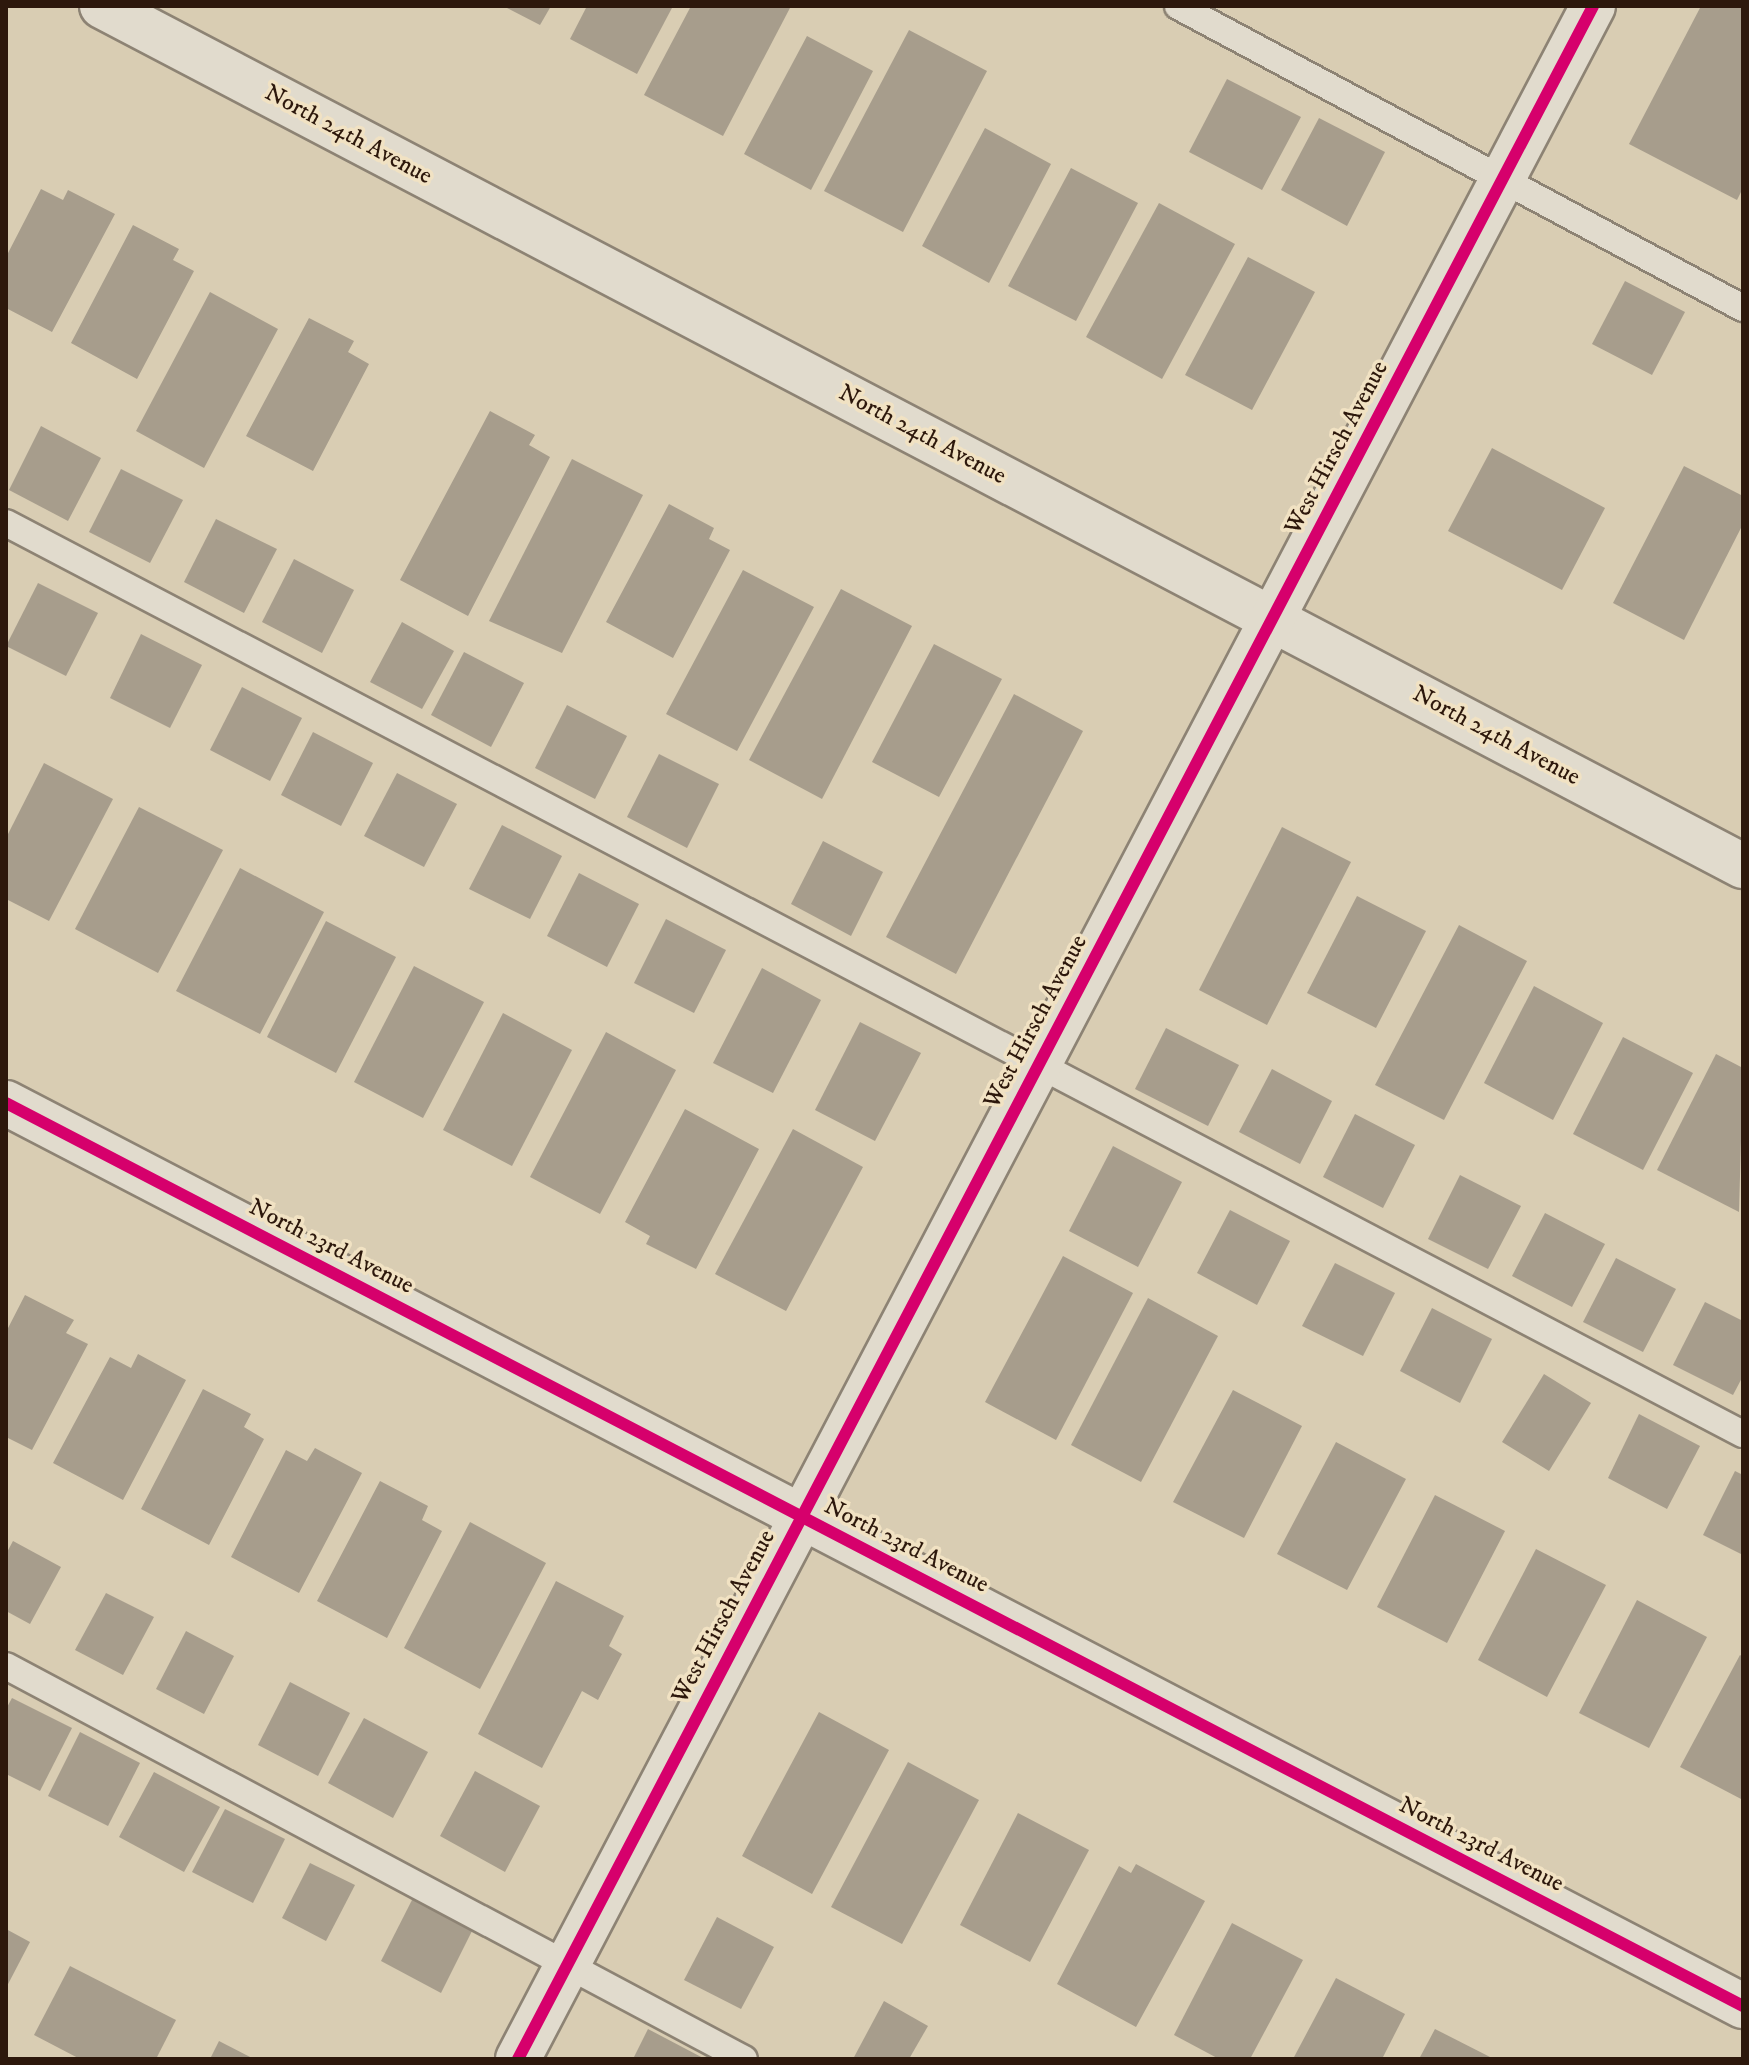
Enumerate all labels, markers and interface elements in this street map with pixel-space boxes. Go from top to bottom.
street label: North 24th Avenue [259,79,437,191]
street label: West Hirsch Avenue [1279,356,1395,540]
street label: North 24th Avenue [833,379,1011,491]
street label: North 24th Avenue [1407,680,1585,792]
street label: West Hirsch Avenue [978,930,1094,1114]
street label: North 23rd Avenue [244,1193,418,1301]
street label: North 23rd Avenue [819,1492,993,1600]
street label: West Hirsch Avenue [666,1525,782,1709]
street label: North 23rd Avenue [1394,1791,1568,1899]

